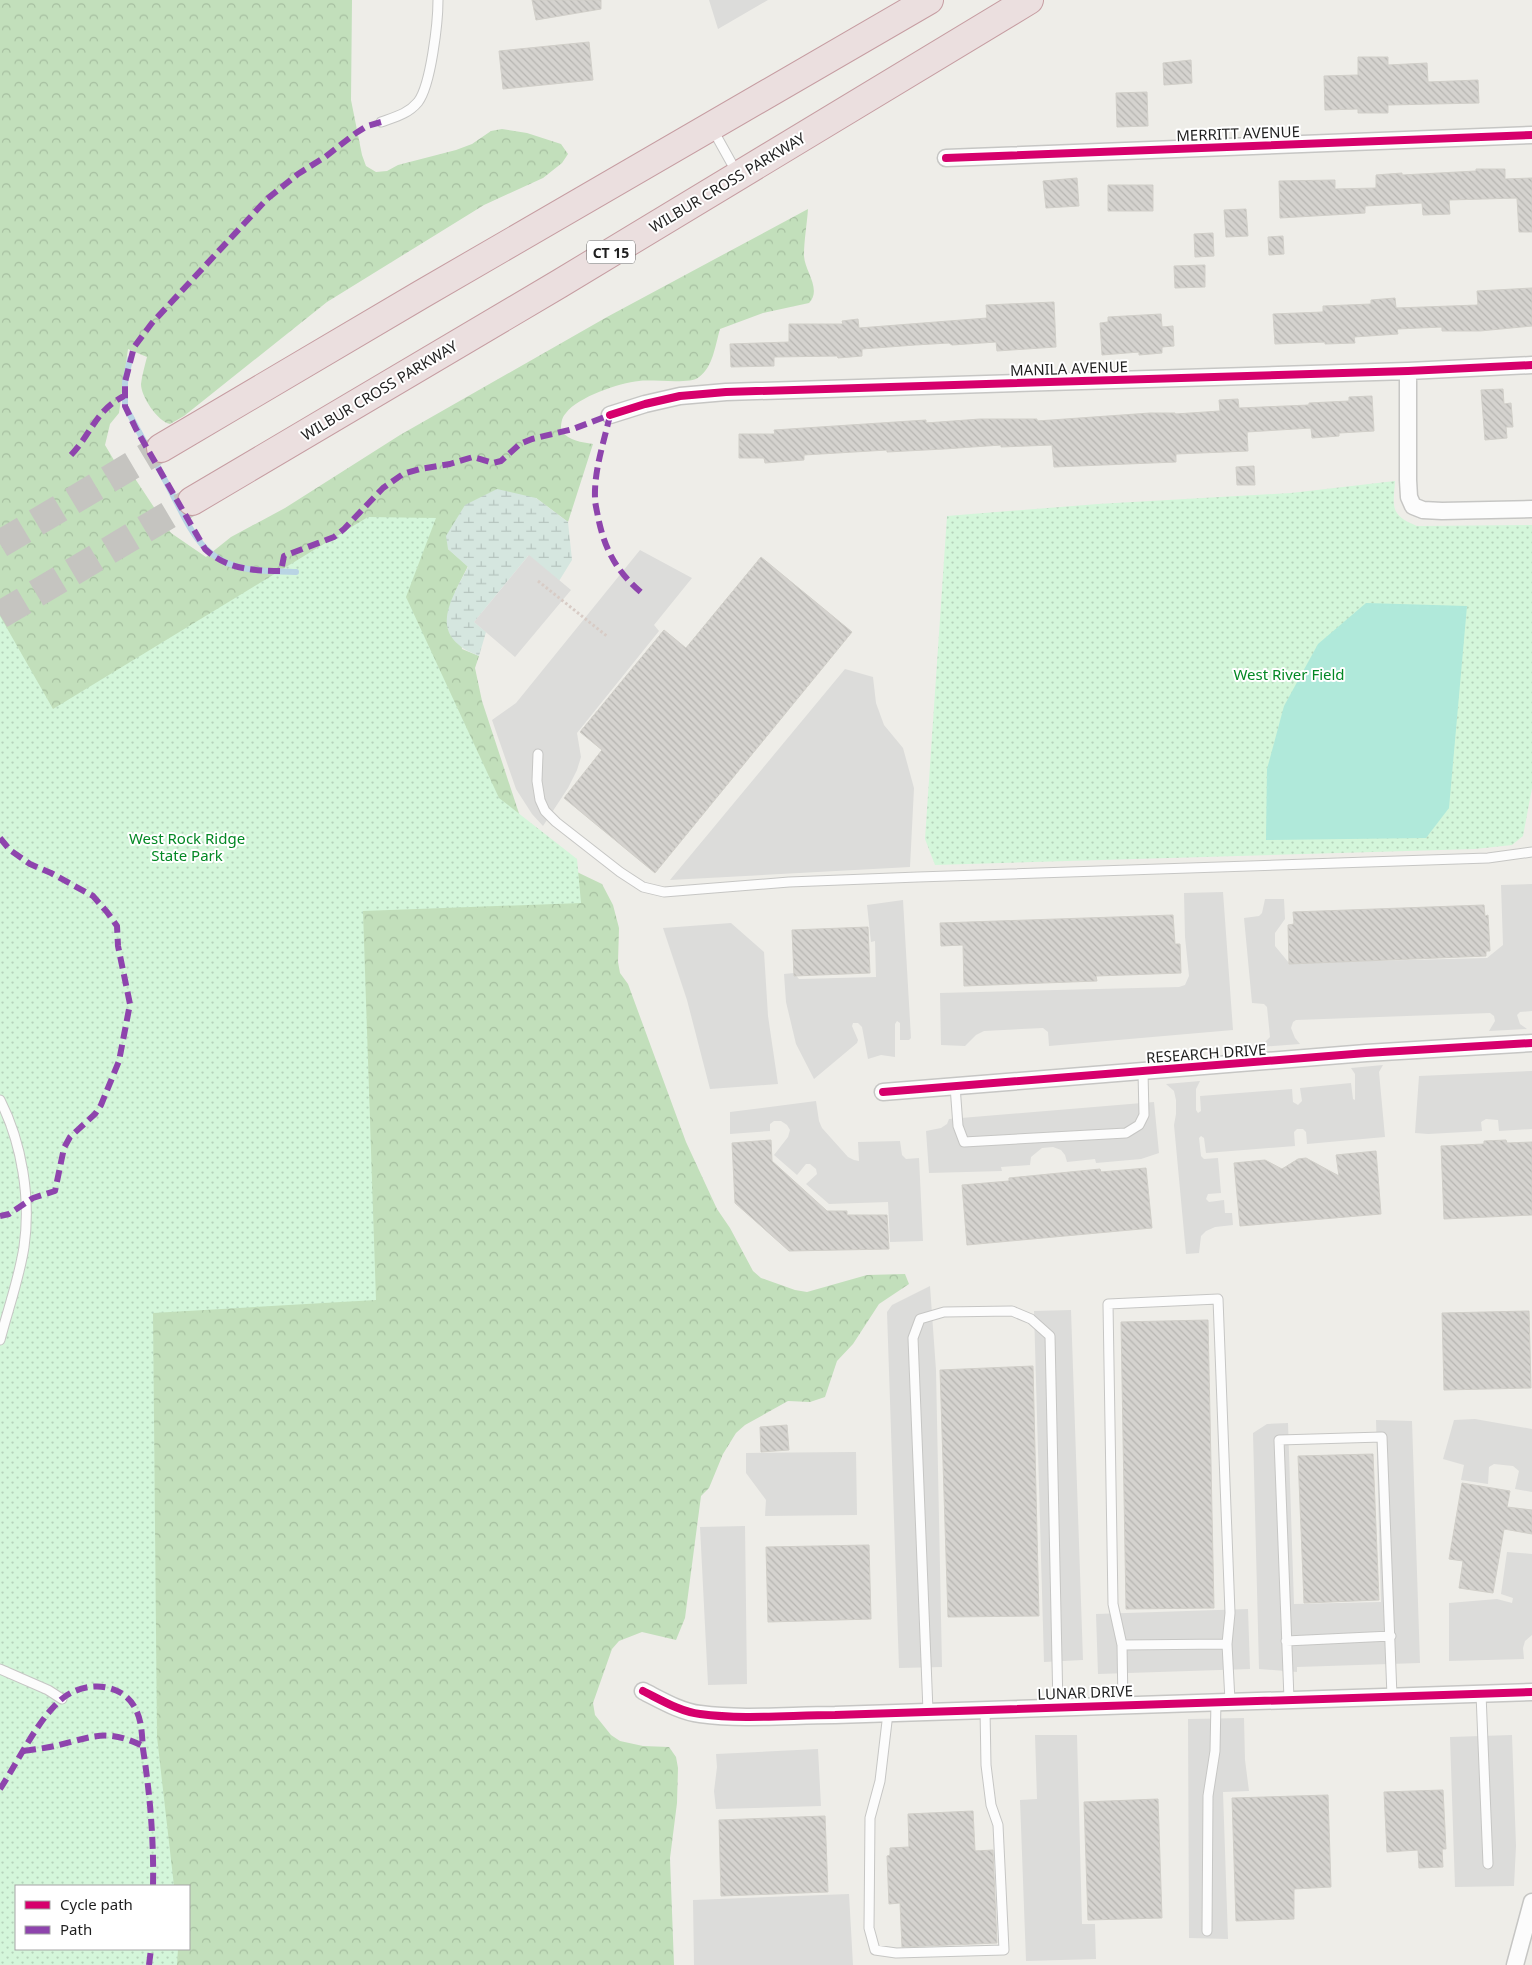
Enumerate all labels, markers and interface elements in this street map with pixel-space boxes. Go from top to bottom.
street label: MERRITT AVENUE [1176,121,1300,145]
street label: WILBUR CROSS PARKWAY [645,127,809,237]
road number: CT 15 [587,240,635,264]
street label: WILBUR CROSS PARKWAY [297,335,461,445]
street label: MANILA AVENUE [1010,356,1128,380]
park label: West River Field [1233,664,1345,684]
park label: West Rock Ridge State Park [129,828,245,865]
street label: RESEARCH DRIVE [1145,1039,1267,1067]
street label: LUNAR DRIVE [1037,1680,1133,1704]
legend [15,1885,190,1950]
text: Cycle path [60,1894,133,1914]
text: Path [60,1919,92,1939]

